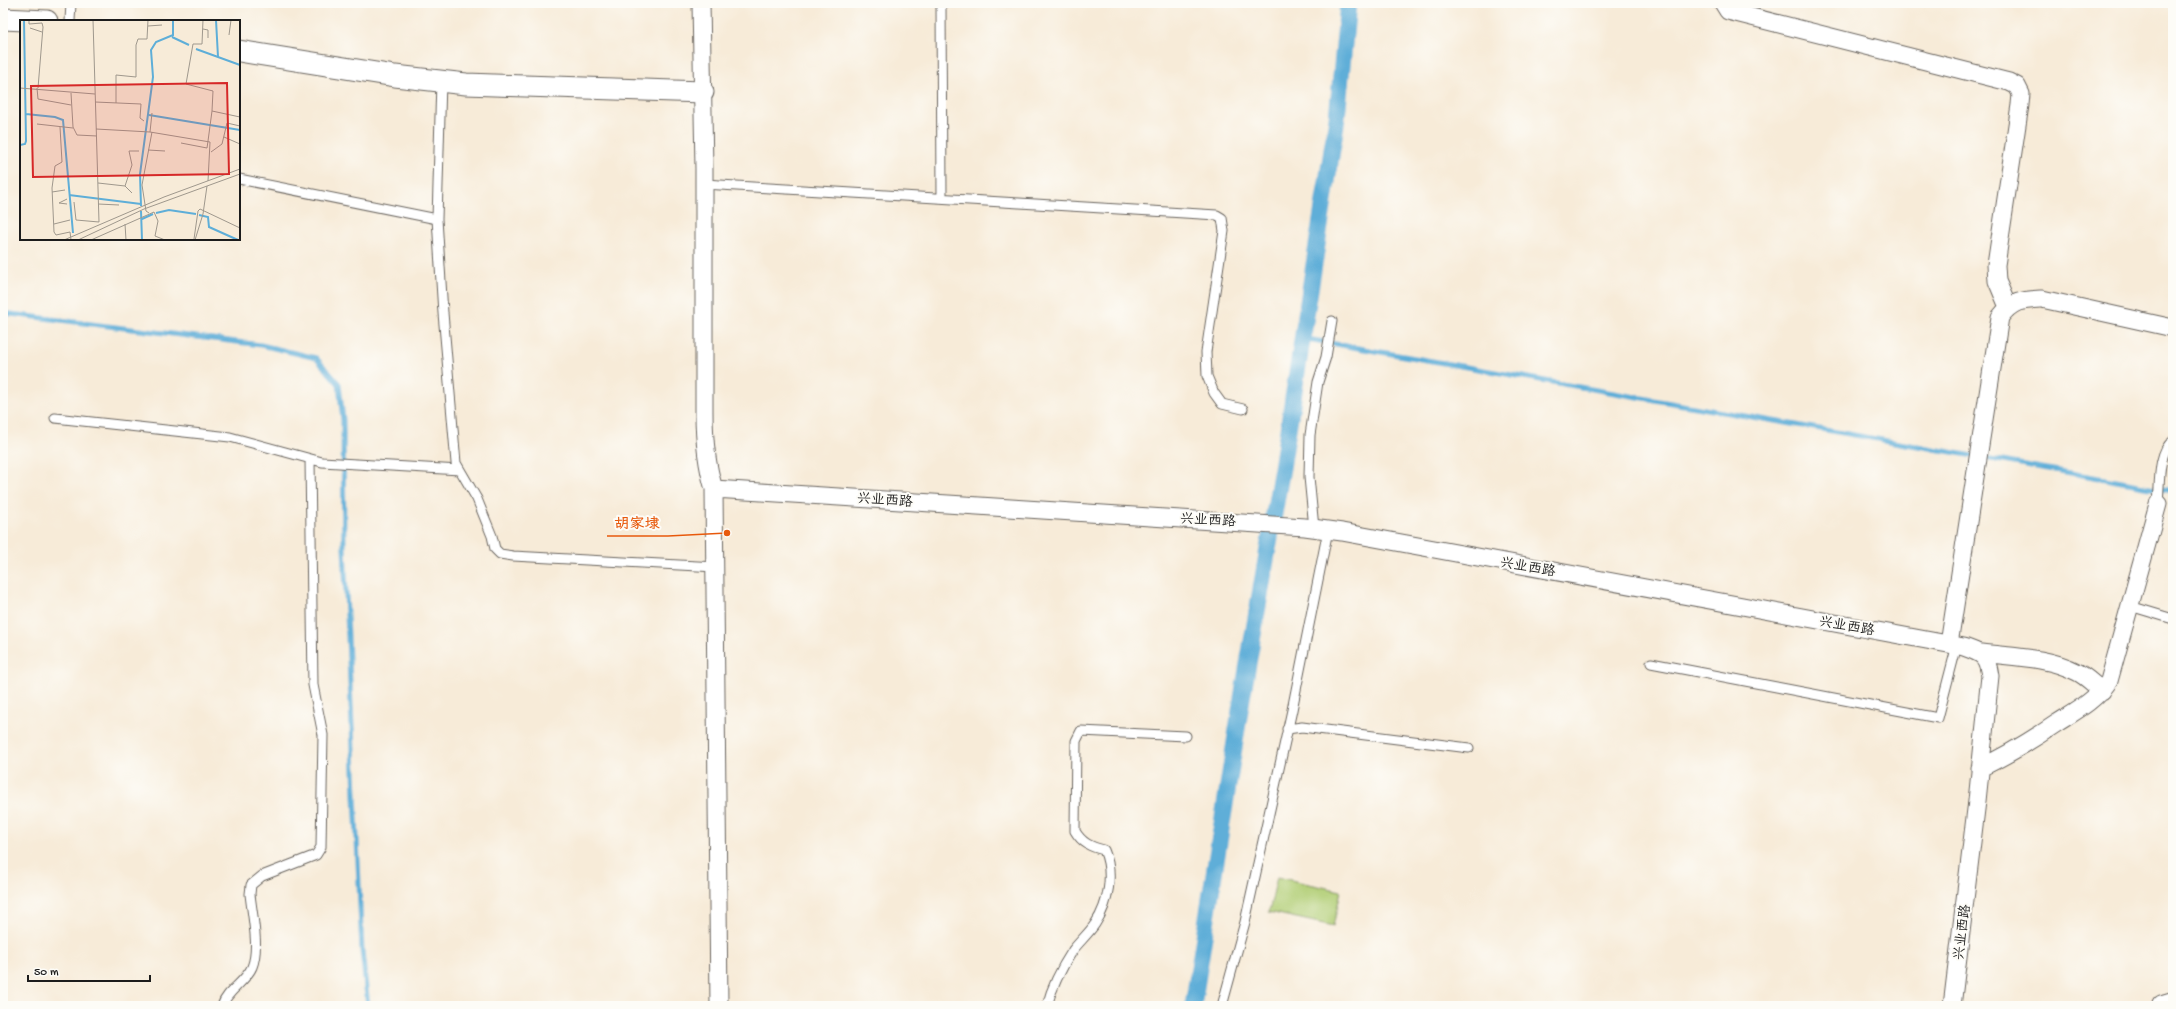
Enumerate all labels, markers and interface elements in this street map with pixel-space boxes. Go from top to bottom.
inset map [20,20,240,240]
street label: 兴业西路 [856,490,913,512]
callout: 胡家埭 [607,509,668,536]
street label: 兴业西路 [1179,511,1236,531]
text: 胡家埭 [614,516,660,534]
street label: 兴业西路 [1499,554,1557,582]
street label: 兴业西路 [1818,613,1876,641]
street label: 兴业西路 [1951,903,1975,961]
scale bar [28,957,150,983]
text: 50 m [34,966,59,980]

